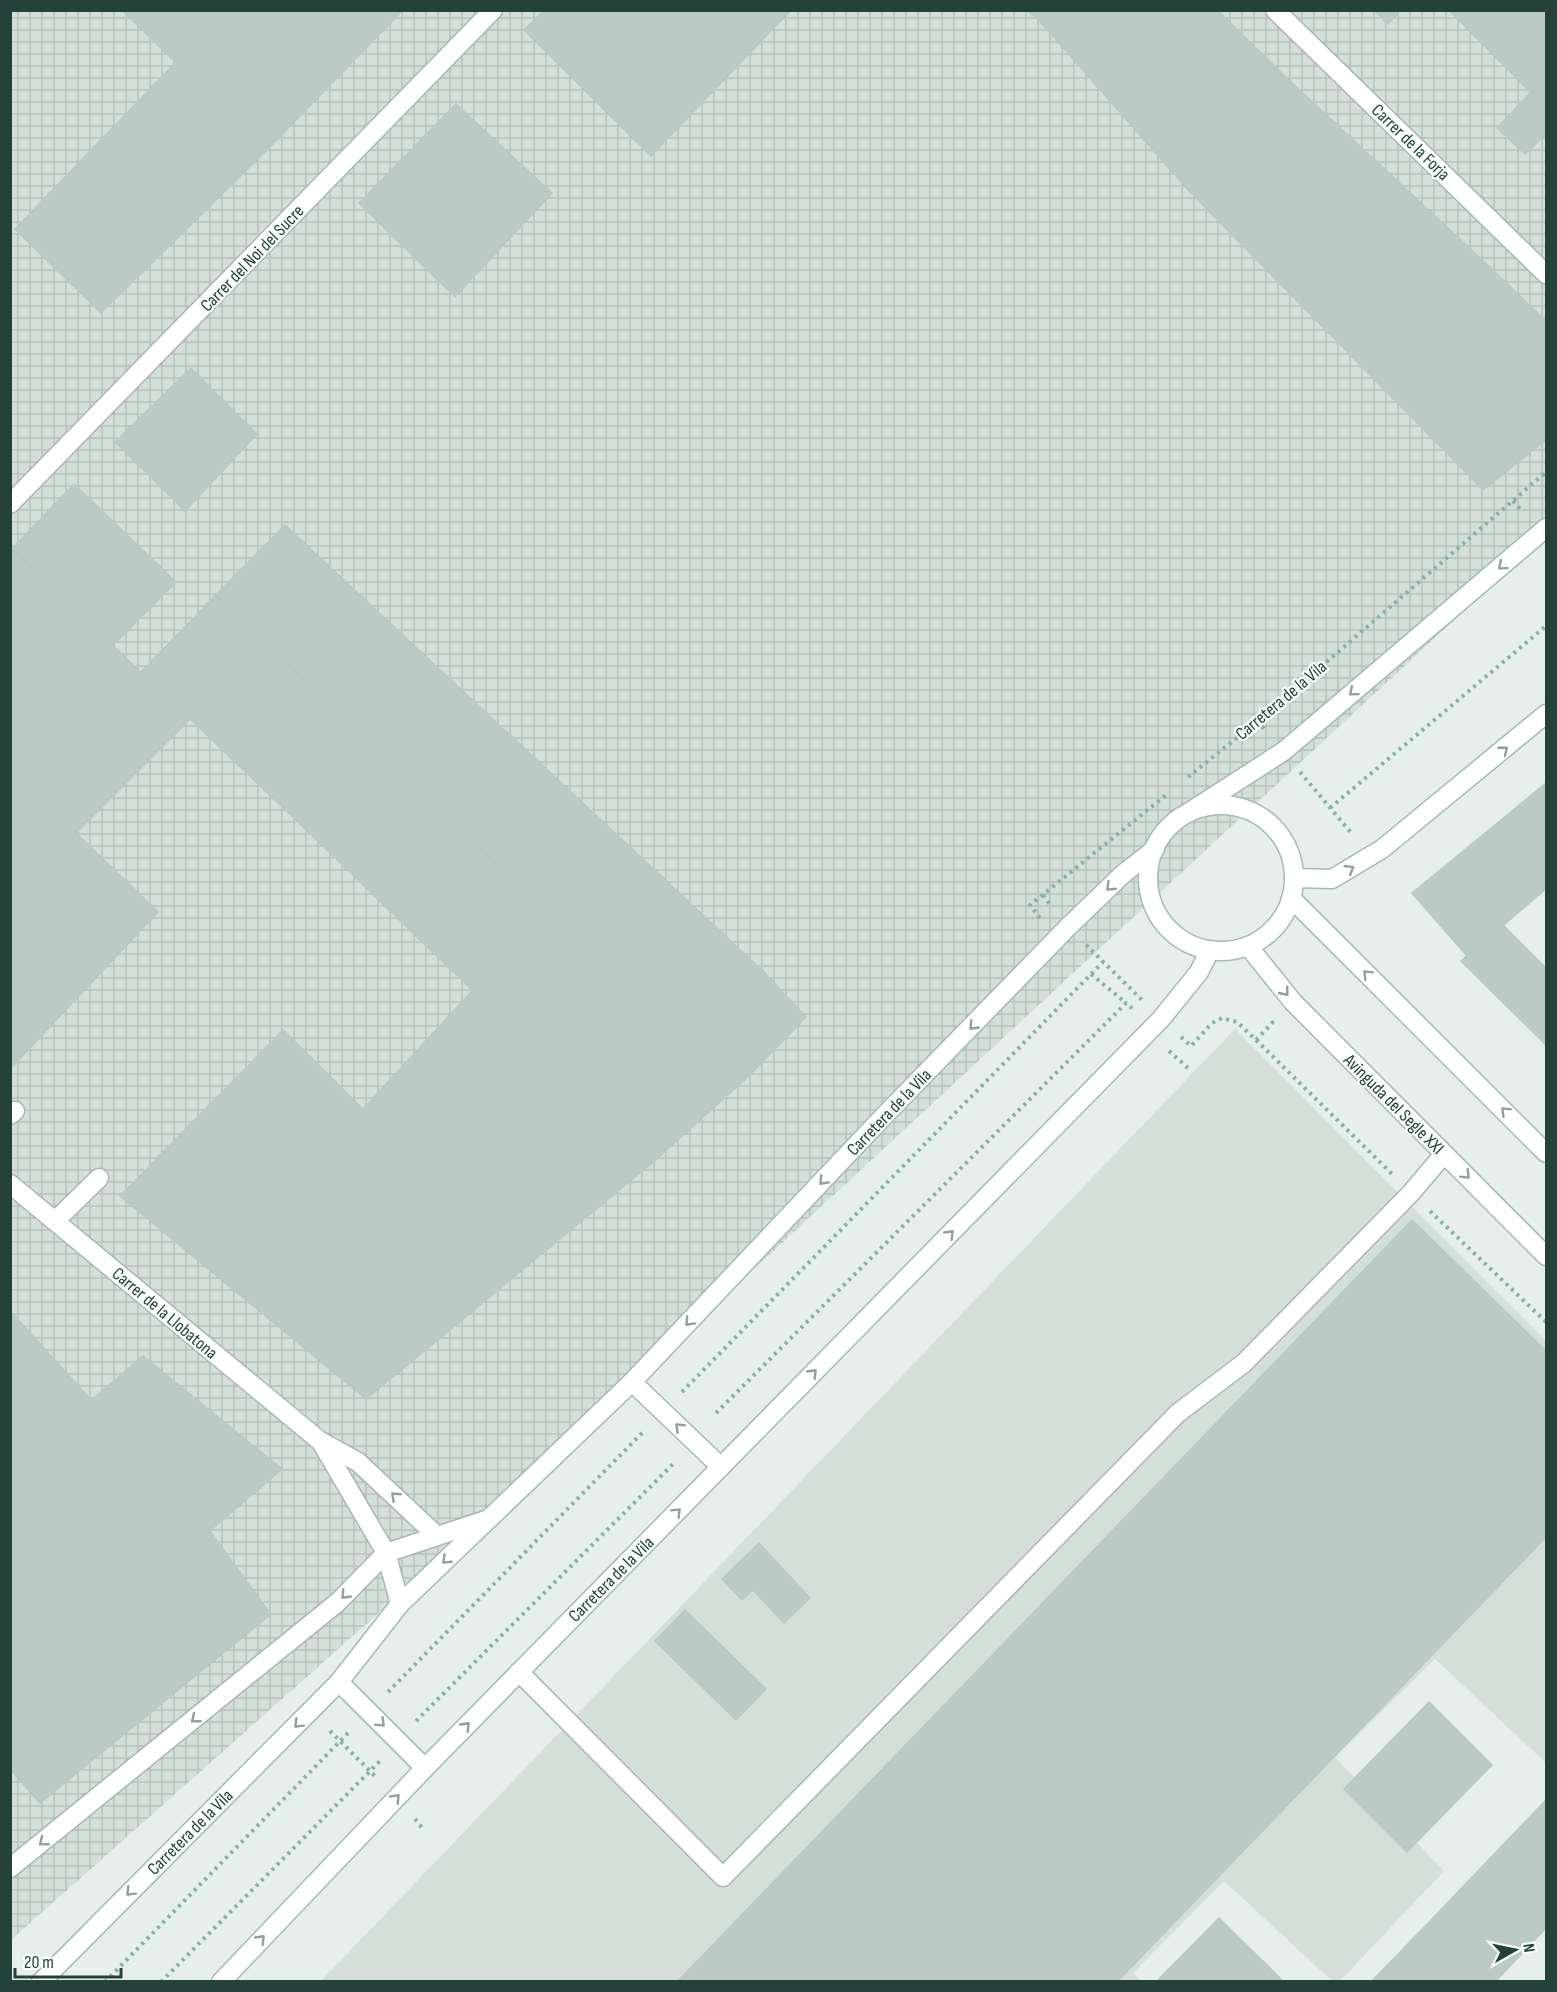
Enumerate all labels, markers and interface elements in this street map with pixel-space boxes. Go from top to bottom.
street label: Carrer de la Forja [1367,100,1454,185]
street label: Carrer del Noi del Sucre [196,201,308,316]
one-way arrow [1498,559,1509,570]
street label: Carretera de la Vila [1232,656,1331,745]
one-way arrow [1349,685,1360,696]
one-way arrow [1497,746,1508,757]
one-way arrow [1344,864,1354,876]
one-way arrow [1106,879,1117,890]
one-way arrow [1363,970,1374,980]
one-way arrow [1277,985,1288,996]
one-way arrow [969,1019,980,1029]
street label: Avinguda del Segle XXI [1338,1049,1448,1159]
street label: Carretera de la Vila [843,1065,936,1160]
one-way arrow [1502,1108,1513,1119]
one-way arrow [1459,1169,1470,1179]
one-way arrow [819,1174,830,1184]
one-way arrow [943,1231,954,1241]
street label: Carrer de la Llobatona [108,1263,222,1363]
one-way arrow [685,1316,696,1326]
one-way arrow [806,1370,817,1381]
one-way arrow [675,1423,686,1434]
one-way arrow [391,1492,401,1503]
one-way arrow [669,1509,680,1520]
street label: Carretera de la Vila [564,1532,659,1626]
one-way arrow [443,1552,454,1563]
one-way arrow [342,1587,353,1598]
one-way arrow [191,1711,202,1722]
one-way arrow [294,1716,305,1727]
one-way arrow [373,1716,384,1727]
one-way arrow [459,1722,470,1732]
street label: Carretera de la Vila [143,1785,238,1879]
one-way arrow [389,1795,400,1805]
one-way arrow [39,1834,50,1845]
one-way arrow [127,1884,138,1895]
north arrow [1485,1920,1545,1980]
one-way arrow [254,1936,265,1946]
scale bar [15,1941,122,1979]
text: N [1518,1942,1538,1954]
text: 20 m [24,1952,54,1973]

